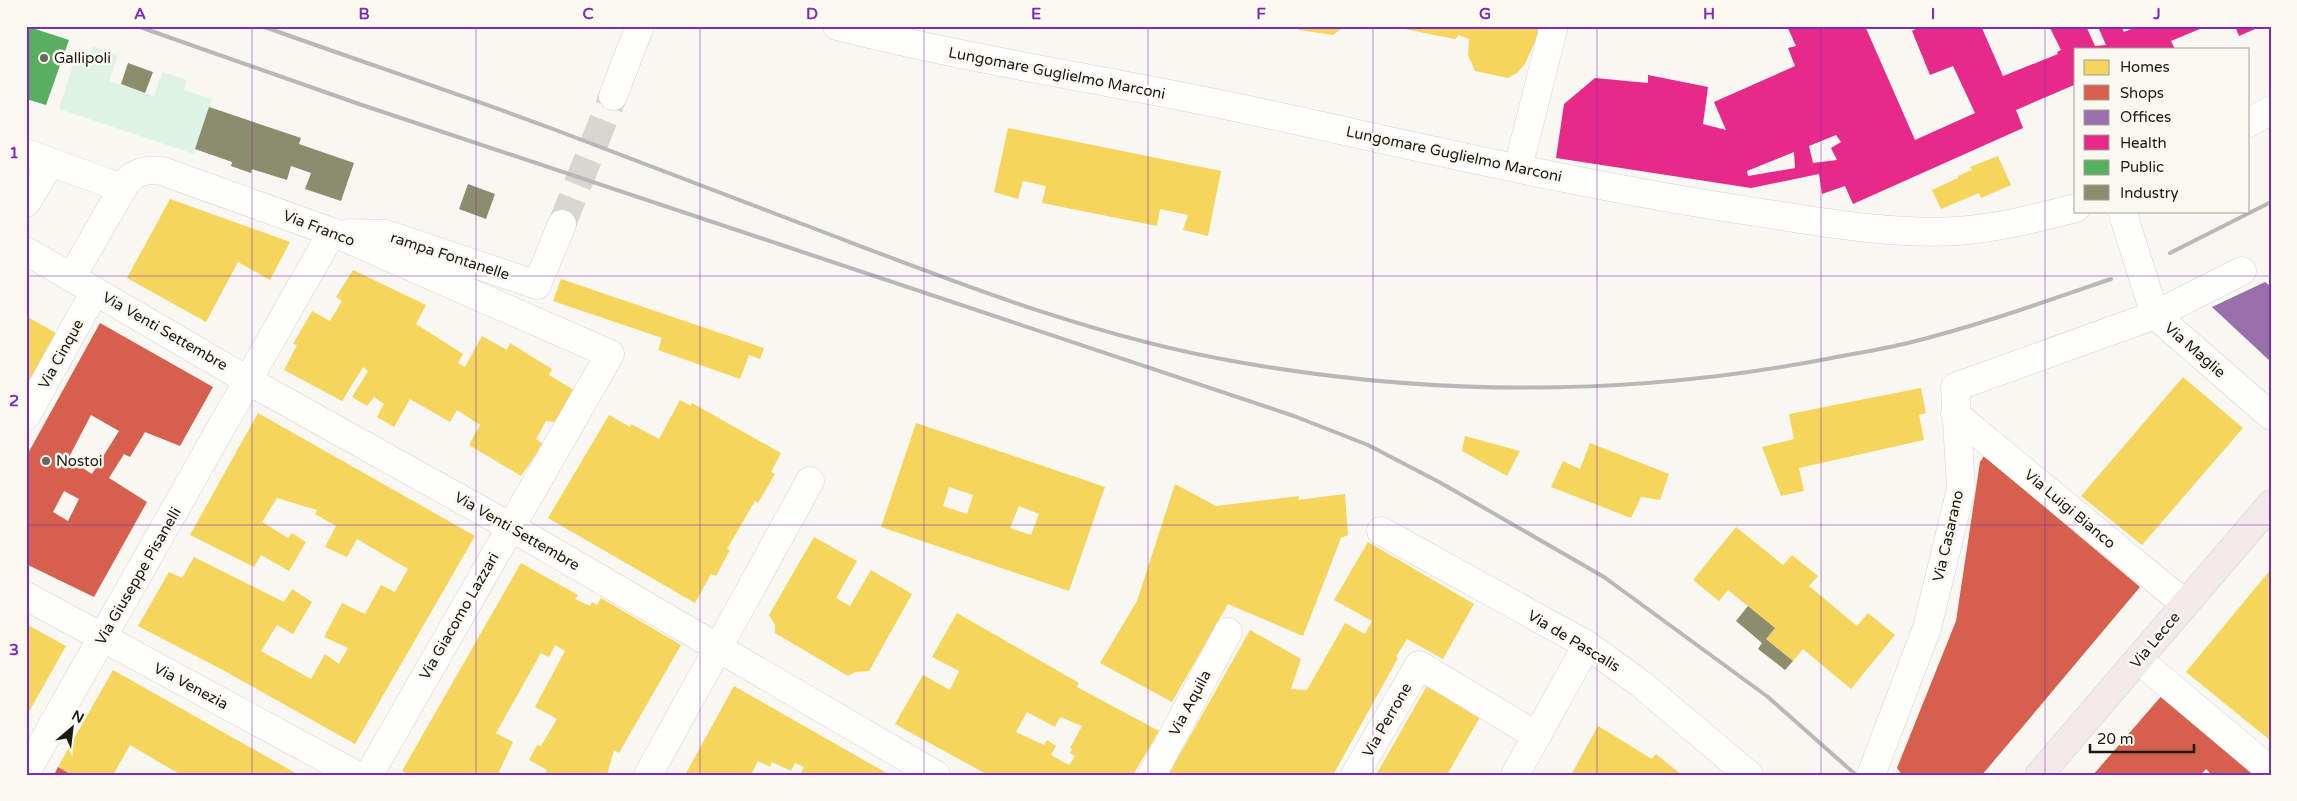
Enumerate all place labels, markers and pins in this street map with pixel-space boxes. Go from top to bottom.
place label: Gallipoli [54,49,111,67]
marker: Gallipoli [38,52,50,64]
place label: Nostoi [56,452,103,470]
marker: Nostoi [40,455,52,467]

